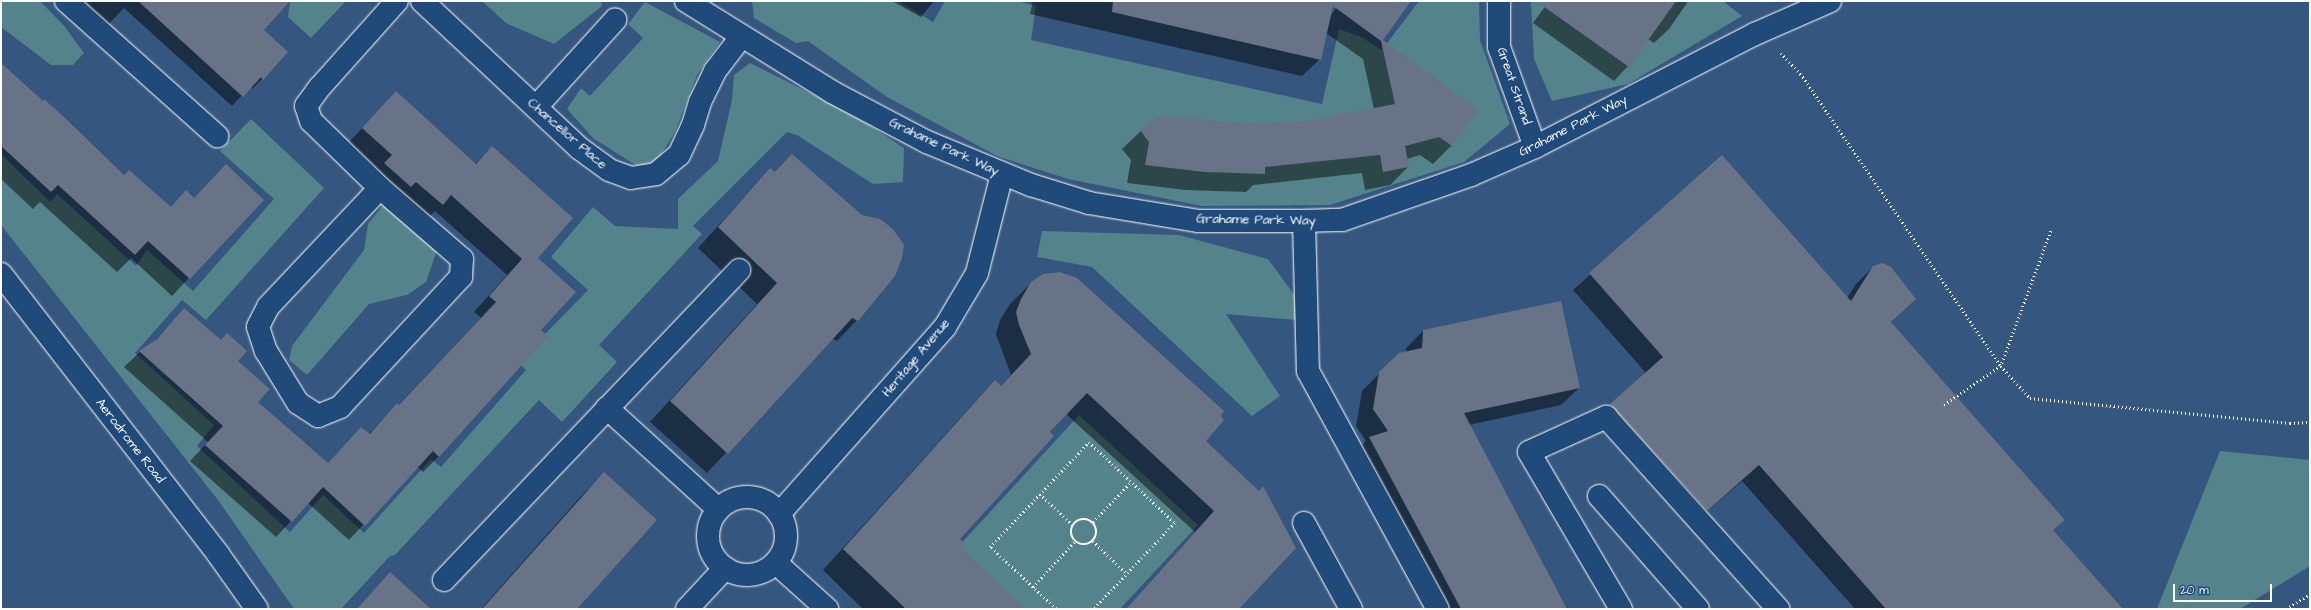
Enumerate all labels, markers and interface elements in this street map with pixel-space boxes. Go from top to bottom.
street label: Great Strand [1493,45,1535,127]
street label: Grahame Park Way [1516,92,1630,160]
street label: Chancellor Place [524,95,610,173]
street label: Grahame Park Way [887,115,1001,179]
street label: Grahame Park Way [1196,211,1316,229]
street label: Heritage Avenue [879,316,953,400]
street label: Aerodrome Road [92,396,168,486]
scale bar [2175,576,2274,602]
text: 20 m [2180,582,2209,599]

